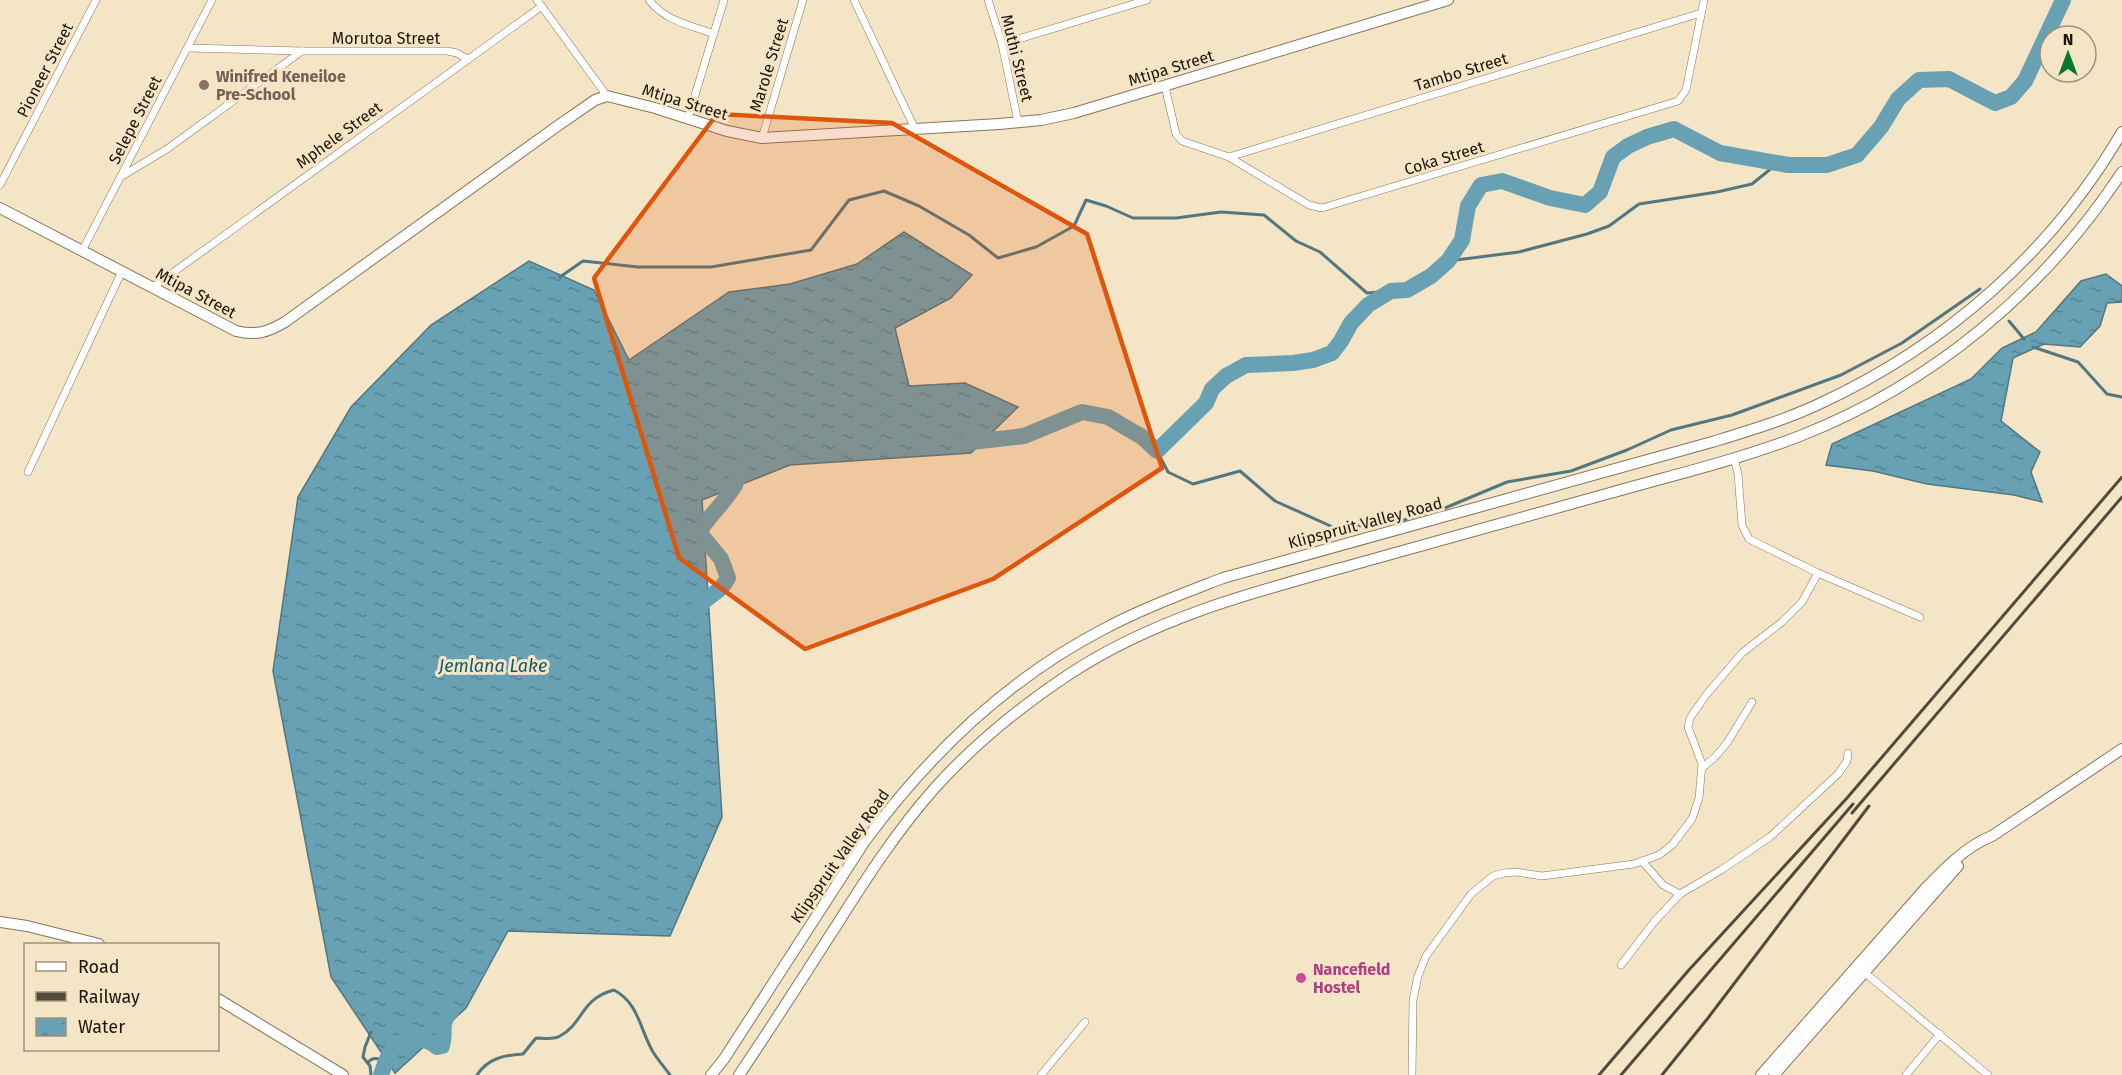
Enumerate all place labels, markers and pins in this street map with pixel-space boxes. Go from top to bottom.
place label: Winifred Keneiloe Pre-School [216,67,346,104]
marker: Winifred Keneiloe Pre-School [197,78,211,92]
place label: Nancefield Hostel [1313,960,1390,997]
marker: Nancefield Hostel [1294,971,1308,985]

